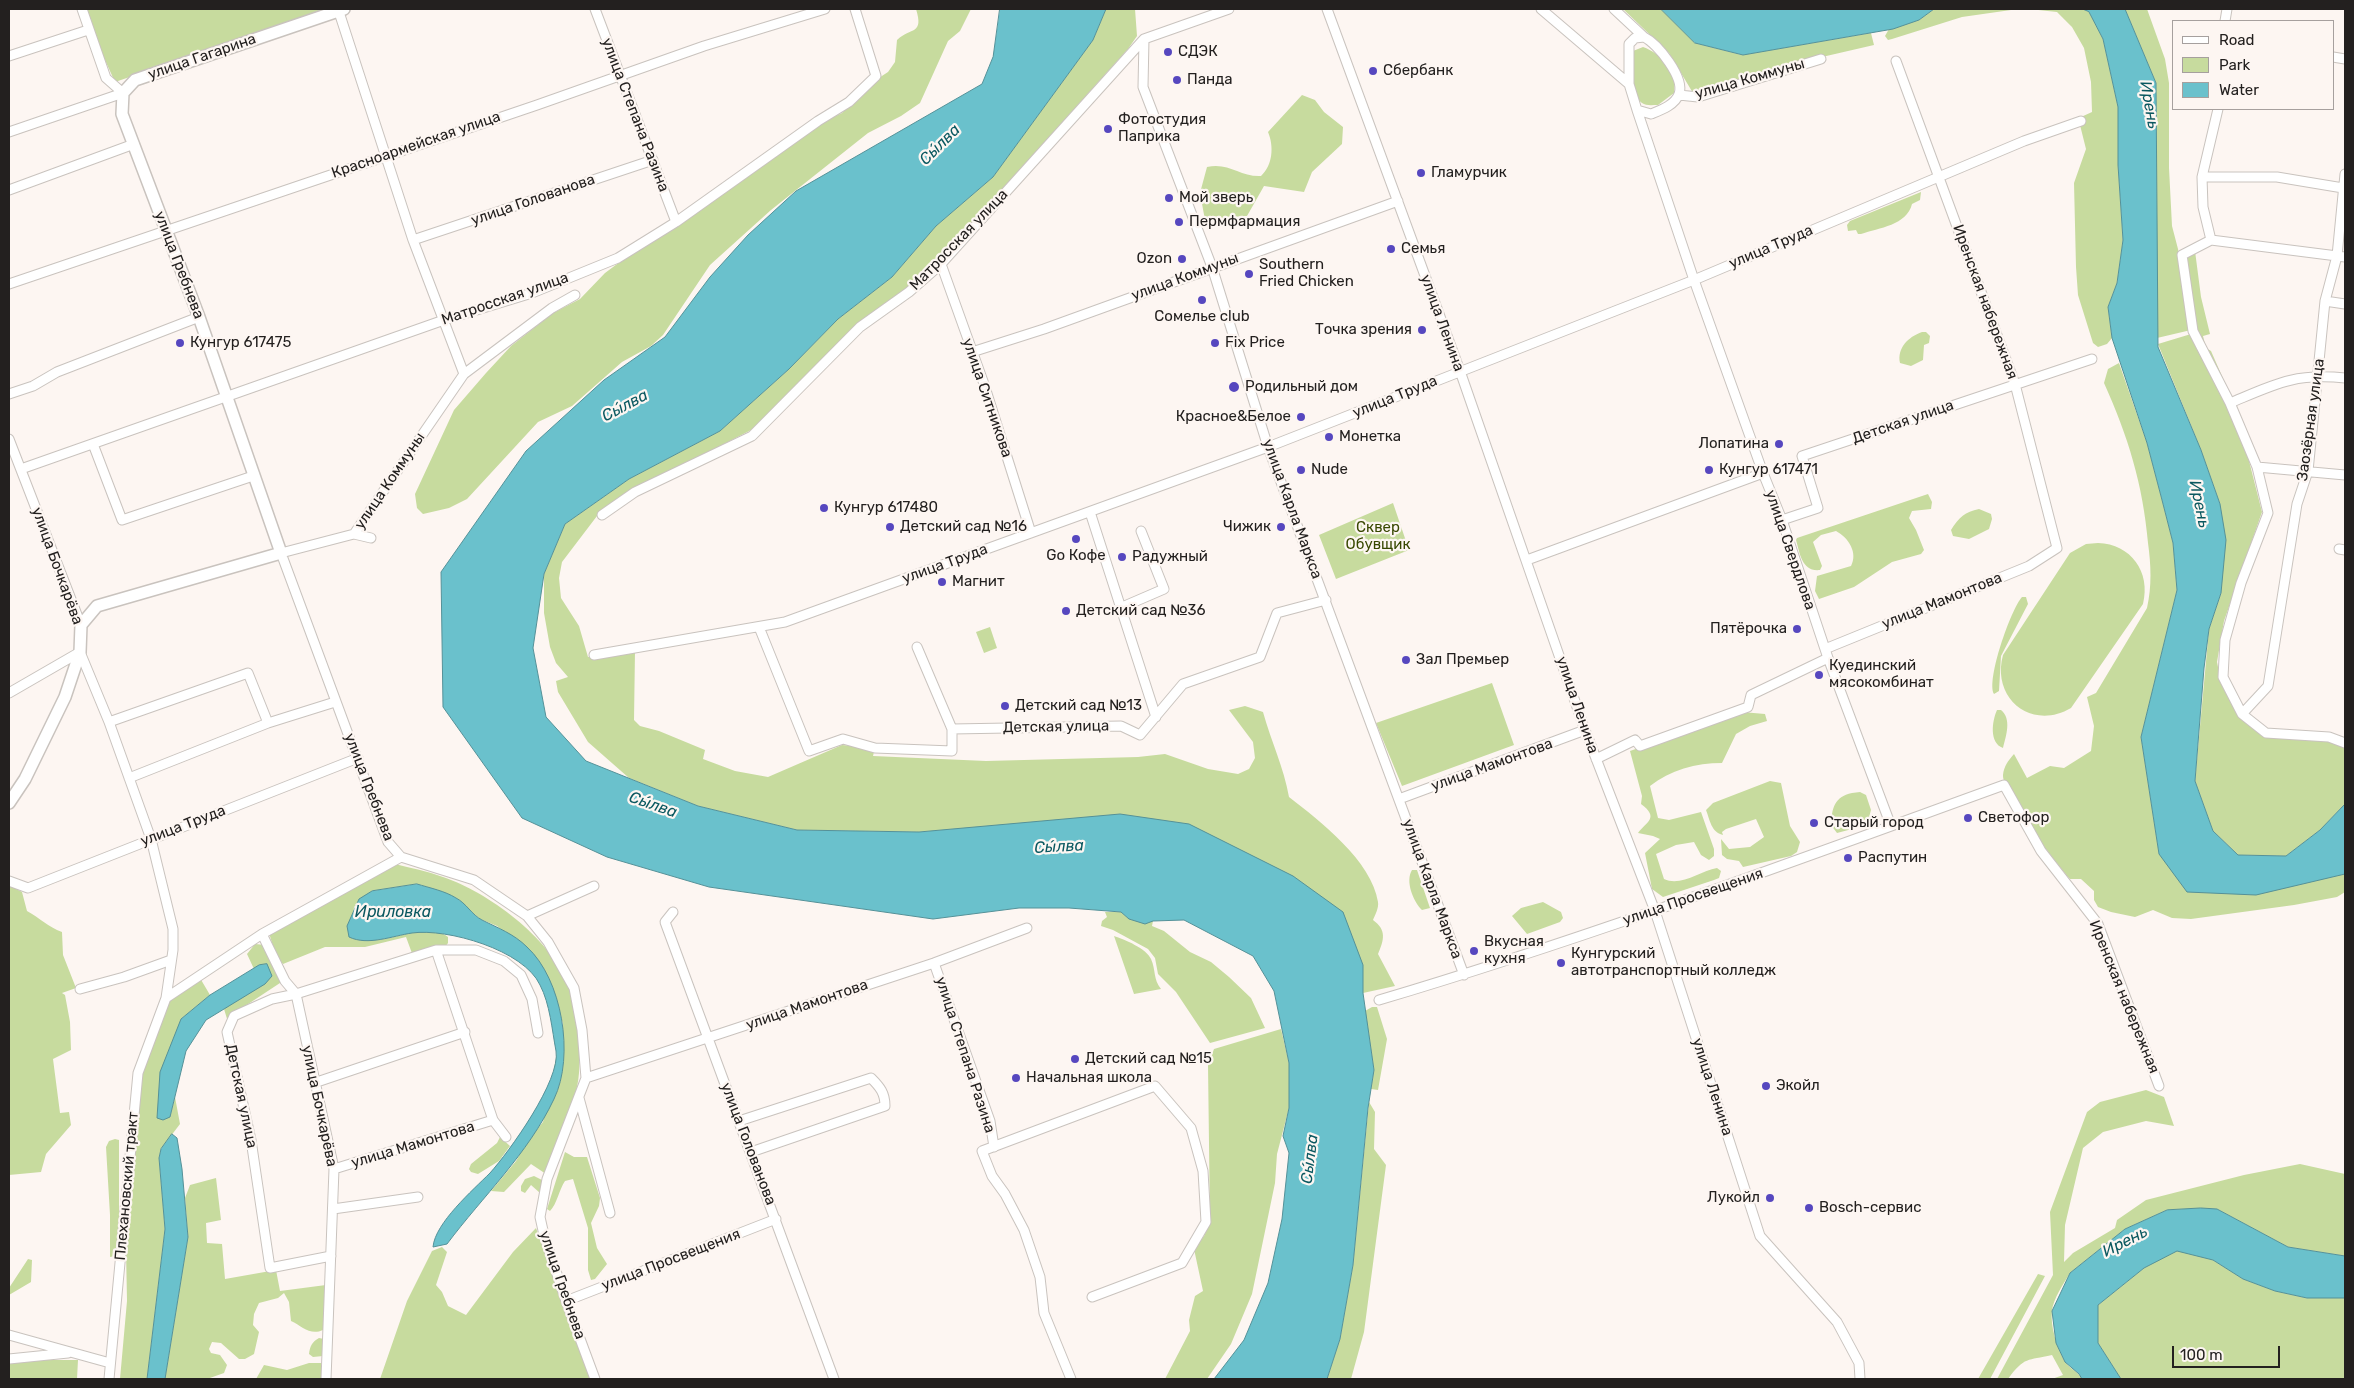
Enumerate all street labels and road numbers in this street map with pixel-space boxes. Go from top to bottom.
street label: улица Гагарина [146,30,258,84]
street label: улица Степана Разина [597,36,673,194]
street label: улица Коммуны [1693,55,1807,103]
street label: Красноармейская улица [329,108,503,182]
street label: улица Голованова [469,170,597,230]
street label: Матросская улица [906,186,1012,294]
street label: улица Гребнева [150,209,208,321]
street label: улица Труда [1726,221,1816,273]
street label: Иренская набережная [1949,222,2021,382]
street label: улица Коммуны [1129,249,1241,305]
street label: Матросская улица [439,269,571,329]
street label: улица Ленина [1416,272,1468,374]
street label: улица Ситникова [958,336,1016,460]
street label: Заозёрная улица [2293,358,2329,482]
street label: улица Труда [1350,372,1440,422]
street label: Детская улица [1850,396,1956,448]
street label: улица Коммуны [351,429,429,533]
street label: улица Карла Маркса [1258,437,1326,581]
street label: улица Свердлова [1761,488,1819,612]
street label: улица Бочкарёва [27,505,87,627]
street label: улица Труда [900,540,990,588]
street label: улица Мамонтова [1879,569,2005,633]
street label: улица Ленина [1552,654,1602,756]
street label: Детская улица [1003,717,1109,737]
street label: улица Гребнева [340,731,398,843]
street label: улица Мамонтова [1429,735,1555,795]
street label: улица Труда [138,802,228,850]
street label: улица Карла Маркса [1398,817,1466,961]
street label: улица Просвещения [1620,865,1766,929]
street label: Иренская набережная [2085,918,2163,1076]
street label: улица Степана Разина [931,975,999,1135]
street label: улица Мамонтова [744,976,870,1034]
street label: улица Ленина [1688,1036,1736,1138]
street label: Детская улица [221,1042,261,1150]
street label: улица Бочкарёва [297,1044,341,1168]
street label: улица Голованова [716,1080,780,1208]
street label: Плехановский тракт [112,1111,142,1261]
street label: улица Мамонтова [349,1118,477,1172]
street label: улица Просвещения [599,1225,743,1295]
street label: улица Гребнева [535,1228,589,1342]

